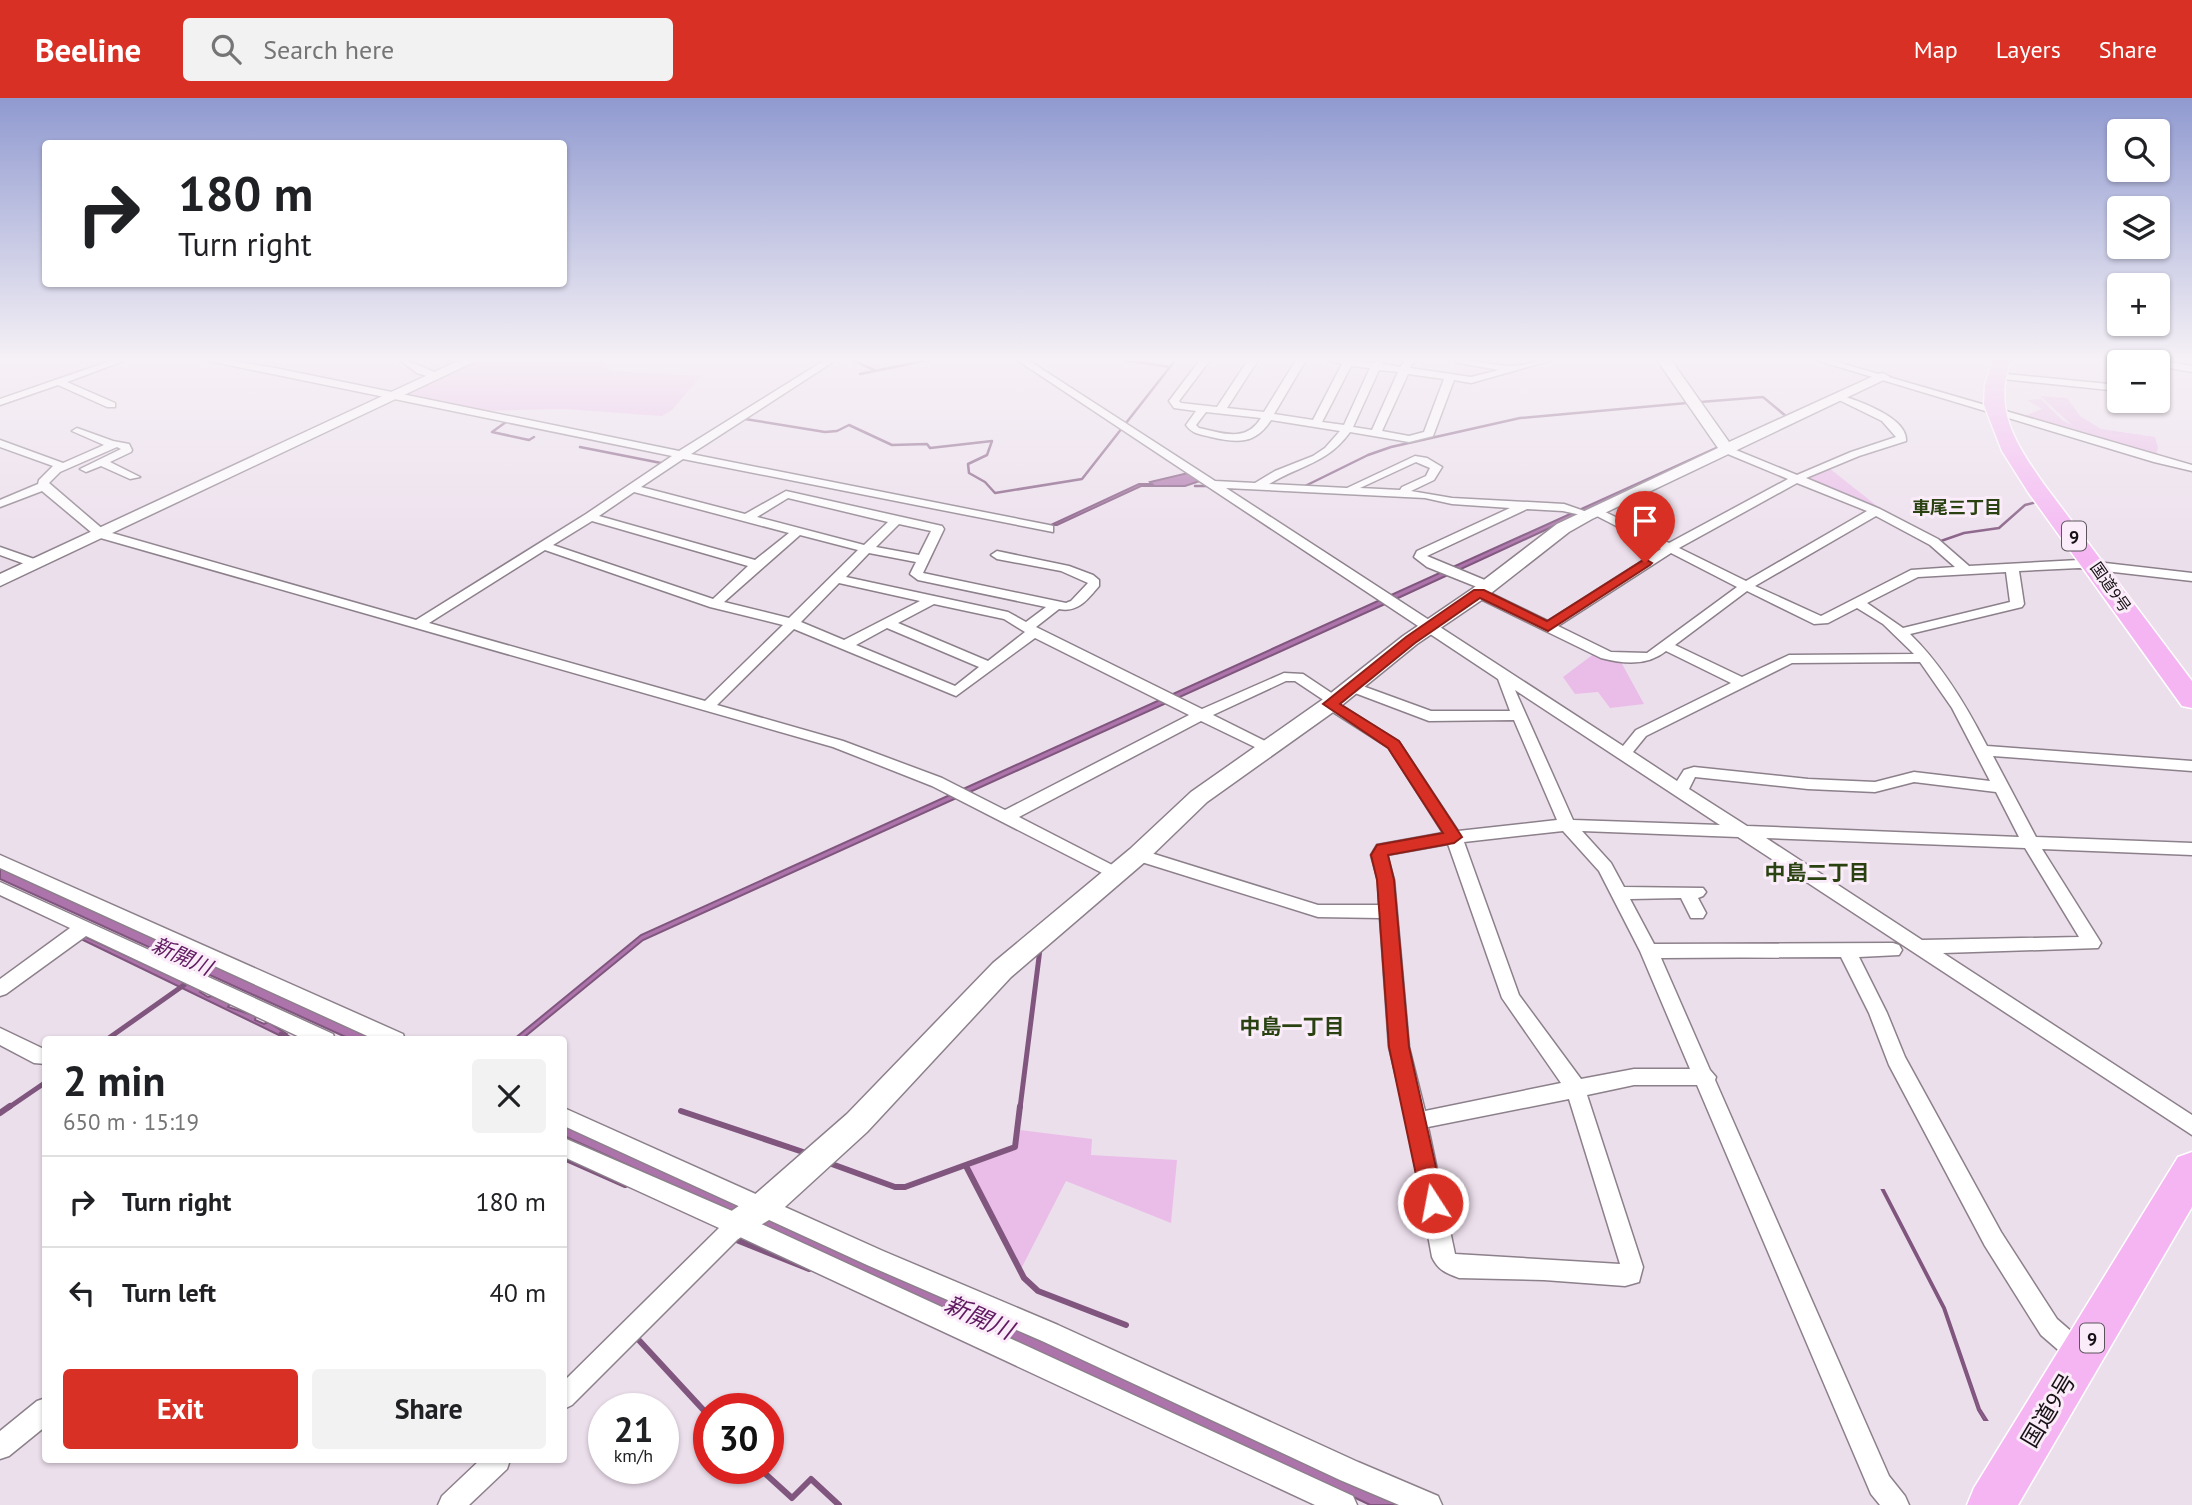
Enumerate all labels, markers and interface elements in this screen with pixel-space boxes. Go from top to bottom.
search box [183,18,673,81]
text: Beeline [35,28,141,71]
icon: search [207,30,245,68]
text: Search here [263,33,394,66]
text: Map [1914,34,1958,65]
text: Layers [1996,34,2061,65]
text: Share [2099,34,2157,65]
map controls [2107,119,2170,413]
button: search [2107,119,2170,182]
text: 180 m [178,161,313,225]
icon: right [63,168,154,259]
button: layers [2107,196,2170,259]
text: Turn right [178,223,312,265]
button: + [2107,273,2170,336]
button: − [2107,350,2170,413]
pin [1615,491,1675,563]
district label: 車尾三丁目 [1912,496,2002,519]
icon: arrive [1626,502,1664,540]
road number: 9 [2062,522,2086,550]
street label: 国道9号 [2087,558,2135,616]
district label: 中島二丁目 [1765,859,1870,886]
water label: 新開川 [148,931,218,982]
district label: 中島一丁目 [1240,1013,1345,1040]
text: 2 min [63,1053,165,1108]
button: close [472,1059,546,1133]
text: 650 m · 15:19 [63,1107,199,1136]
position arrow [1396,1166,1470,1240]
icon: right [63,1183,101,1221]
text: Turn right [122,1185,231,1218]
text: 180 m [475,1185,546,1218]
icon: left [63,1274,101,1312]
text: Turn left [122,1276,216,1309]
text: 40 m [490,1276,546,1309]
water label: 新開川 [940,1288,1021,1347]
road number: 9 [2080,1324,2104,1352]
street label: 国道9号 [2015,1368,2081,1452]
button: Exit [63,1369,298,1449]
button: Share [312,1369,546,1449]
speed limit sign: 30 [693,1393,784,1484]
text: 21 [614,1406,653,1452]
text: km/h [614,1444,653,1467]

